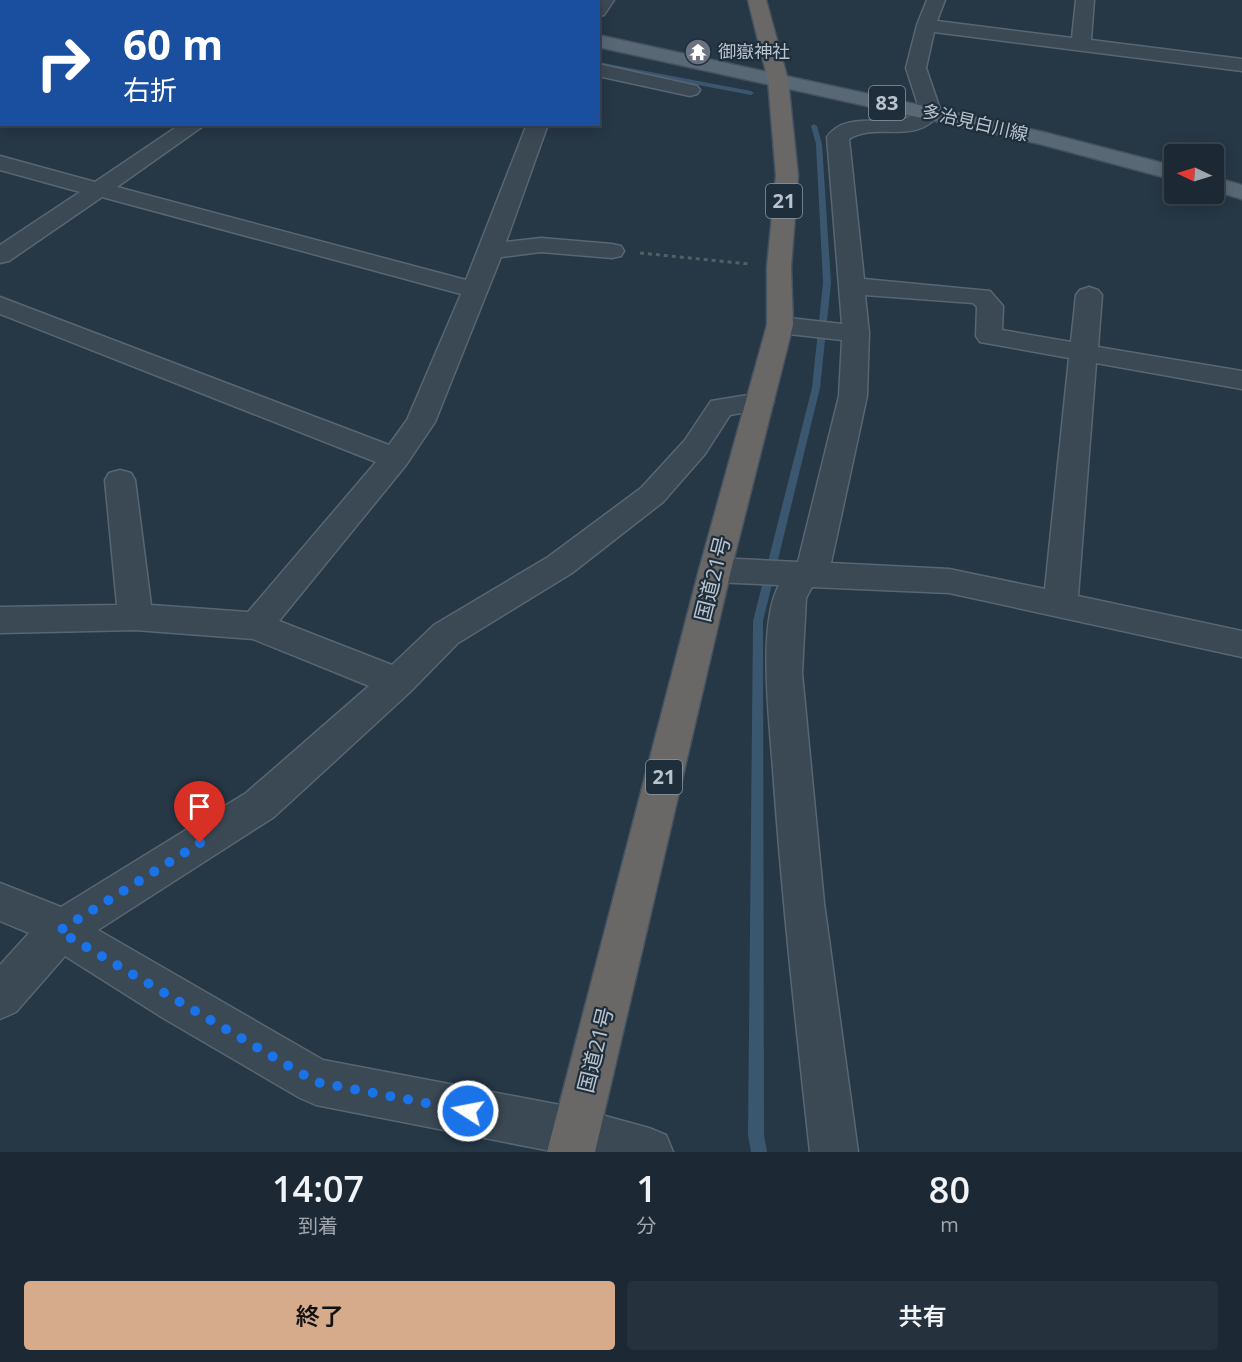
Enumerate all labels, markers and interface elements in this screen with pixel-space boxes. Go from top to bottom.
text: 60 m [123,15,223,72]
icon: right [24,24,102,102]
temple icon: 御嶽神社 [683,37,713,67]
place label: 御嶽神社 [718,39,790,63]
text: 右折 [123,71,177,108]
road number: 83 [869,86,905,120]
street label: 多治見白川線 [920,98,1031,146]
north arrow [1164,144,1224,204]
map controls [1164,144,1224,204]
road number: 21 [766,184,802,218]
street label: 国道21号 [688,533,736,624]
road number: 21 [646,760,682,794]
pin [174,781,225,843]
icon: arrive [183,790,216,823]
street label: 国道21号 [571,1004,619,1095]
position arrow [436,1079,500,1143]
text: 14:07 [272,1164,364,1213]
text: 1 [636,1164,657,1213]
text: 80 [929,1165,970,1214]
text: m [940,1211,959,1238]
text: 到着 [298,1212,338,1239]
text: 分 [637,1212,657,1239]
button: 終了 [24,1281,615,1350]
button: 共有 [627,1281,1218,1350]

